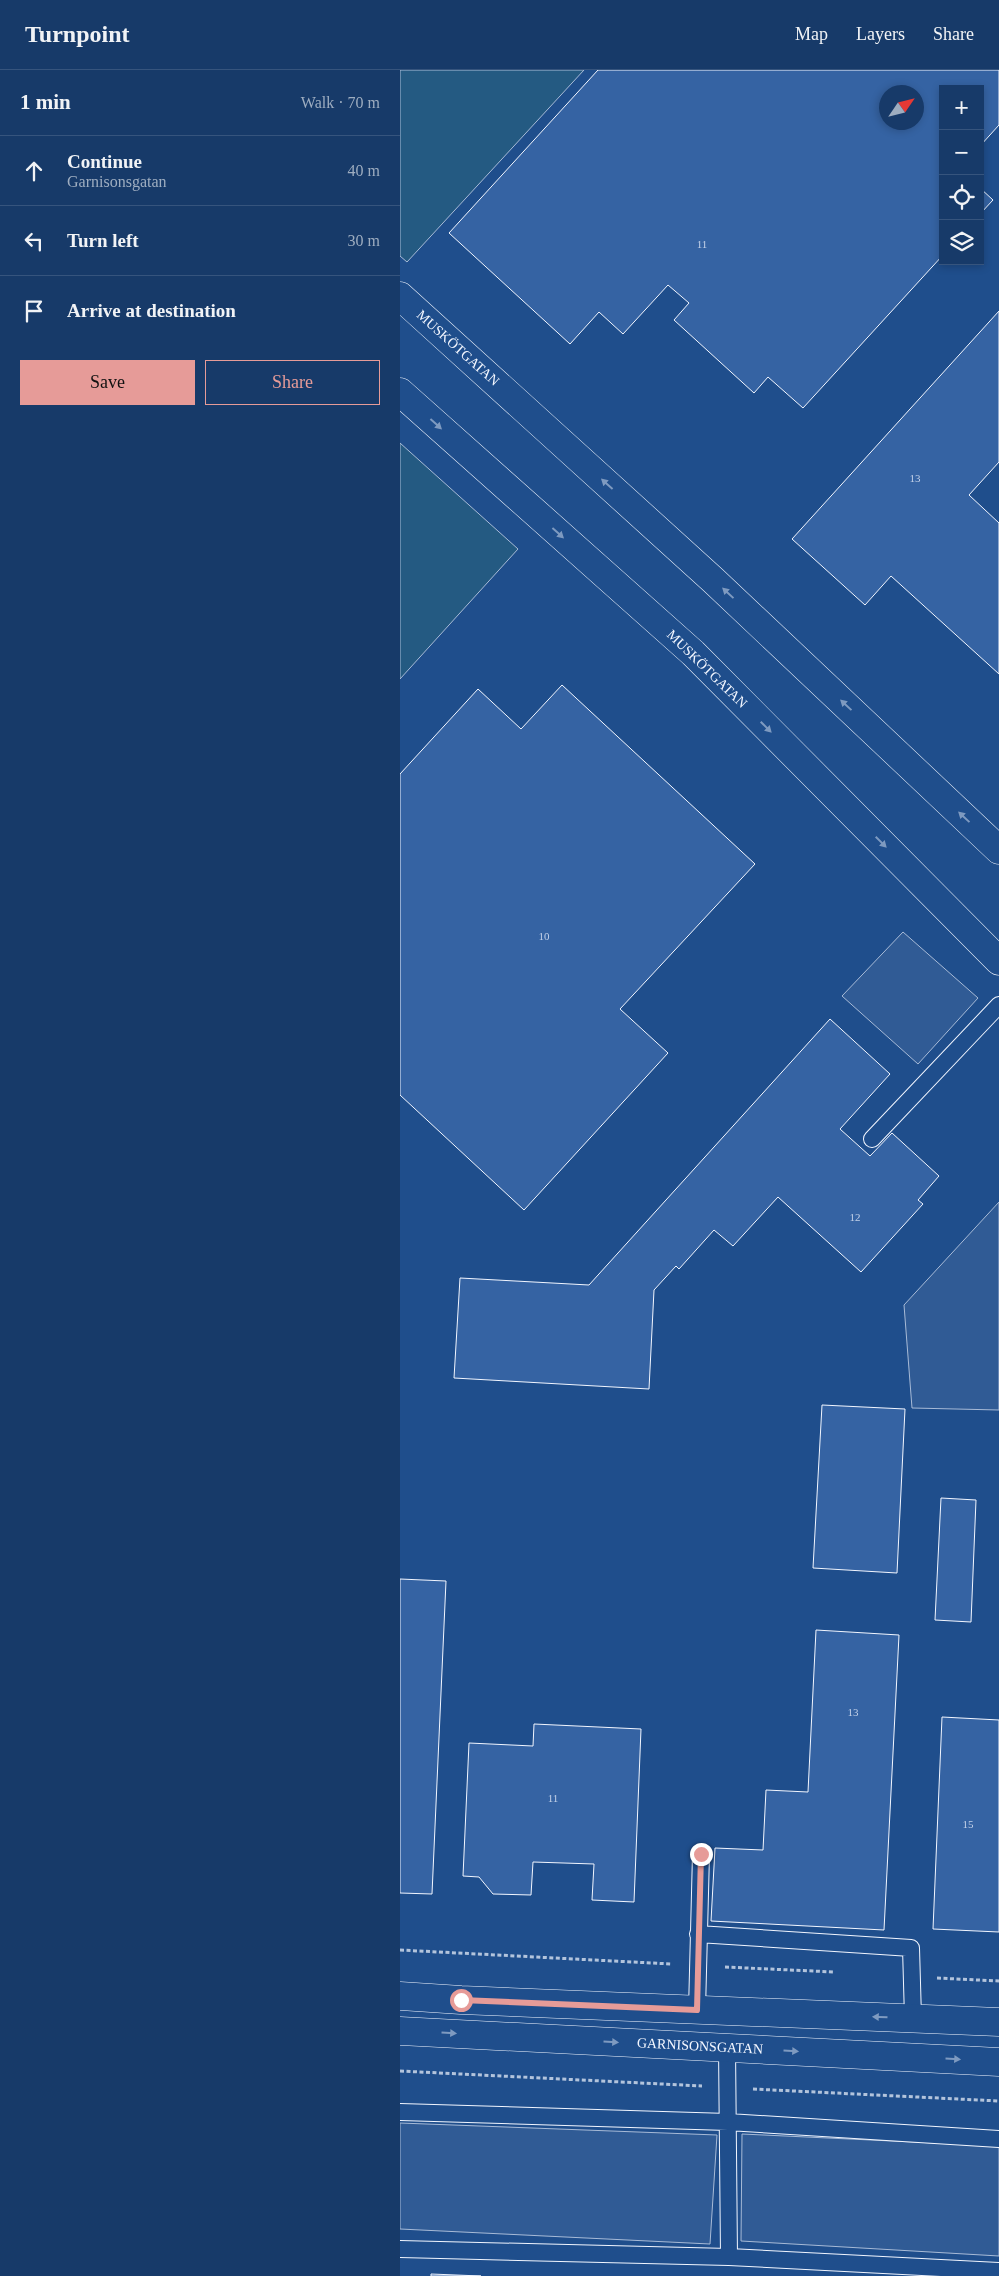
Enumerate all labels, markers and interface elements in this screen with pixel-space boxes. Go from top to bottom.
text: Turnpoint [25,21,130,47]
text: Map [795,24,828,44]
text: Layers [856,24,905,44]
text: Share [933,24,974,44]
north arrow [879,85,924,130]
map controls [939,85,984,265]
button: + [939,85,984,130]
text: 1 min [20,90,71,114]
text: Walk · 70 m [301,94,380,111]
button: − [939,130,984,175]
text: Continue [67,151,142,172]
icon: ahead [20,157,48,185]
text: 40 m [348,162,380,179]
text: Garnisonsgatan [67,173,167,190]
button: locate [939,175,984,220]
button: layers [939,220,984,265]
icon: left [20,227,48,255]
text: Turn left [67,230,139,251]
text: 30 m [348,232,380,249]
house number: 11 [697,238,707,250]
icon: arrive [20,297,48,325]
text: Arrive at destination [67,300,236,321]
street label: MUSKÖTGATAN [414,306,503,389]
button: Save [20,360,195,405]
button: Share [205,360,380,405]
one-way arrow [430,419,443,430]
house number: 13 [910,472,921,484]
one-way arrow [602,478,614,490]
one-way arrow [551,527,564,538]
one-way arrow [722,587,734,599]
street label: MUSKÖTGATAN [664,626,751,711]
one-way arrow [840,699,852,711]
one-way arrow [760,721,772,733]
one-way arrow [958,811,970,823]
one-way arrow [874,836,886,848]
house number: 10 [539,930,550,942]
house number: 12 [850,1211,861,1223]
house number: 13 [848,1706,859,1718]
house number: 11 [548,1792,558,1804]
house number: 15 [963,1818,974,1830]
route end [690,1843,713,1866]
route start [450,1989,473,2012]
one-way arrow [872,2013,888,2021]
one-way arrow [441,2030,457,2038]
street label: GARNISONSGATAN [636,2035,764,2057]
one-way arrow [603,2038,619,2046]
one-way arrow [783,2047,799,2055]
one-way arrow [945,2055,961,2063]

